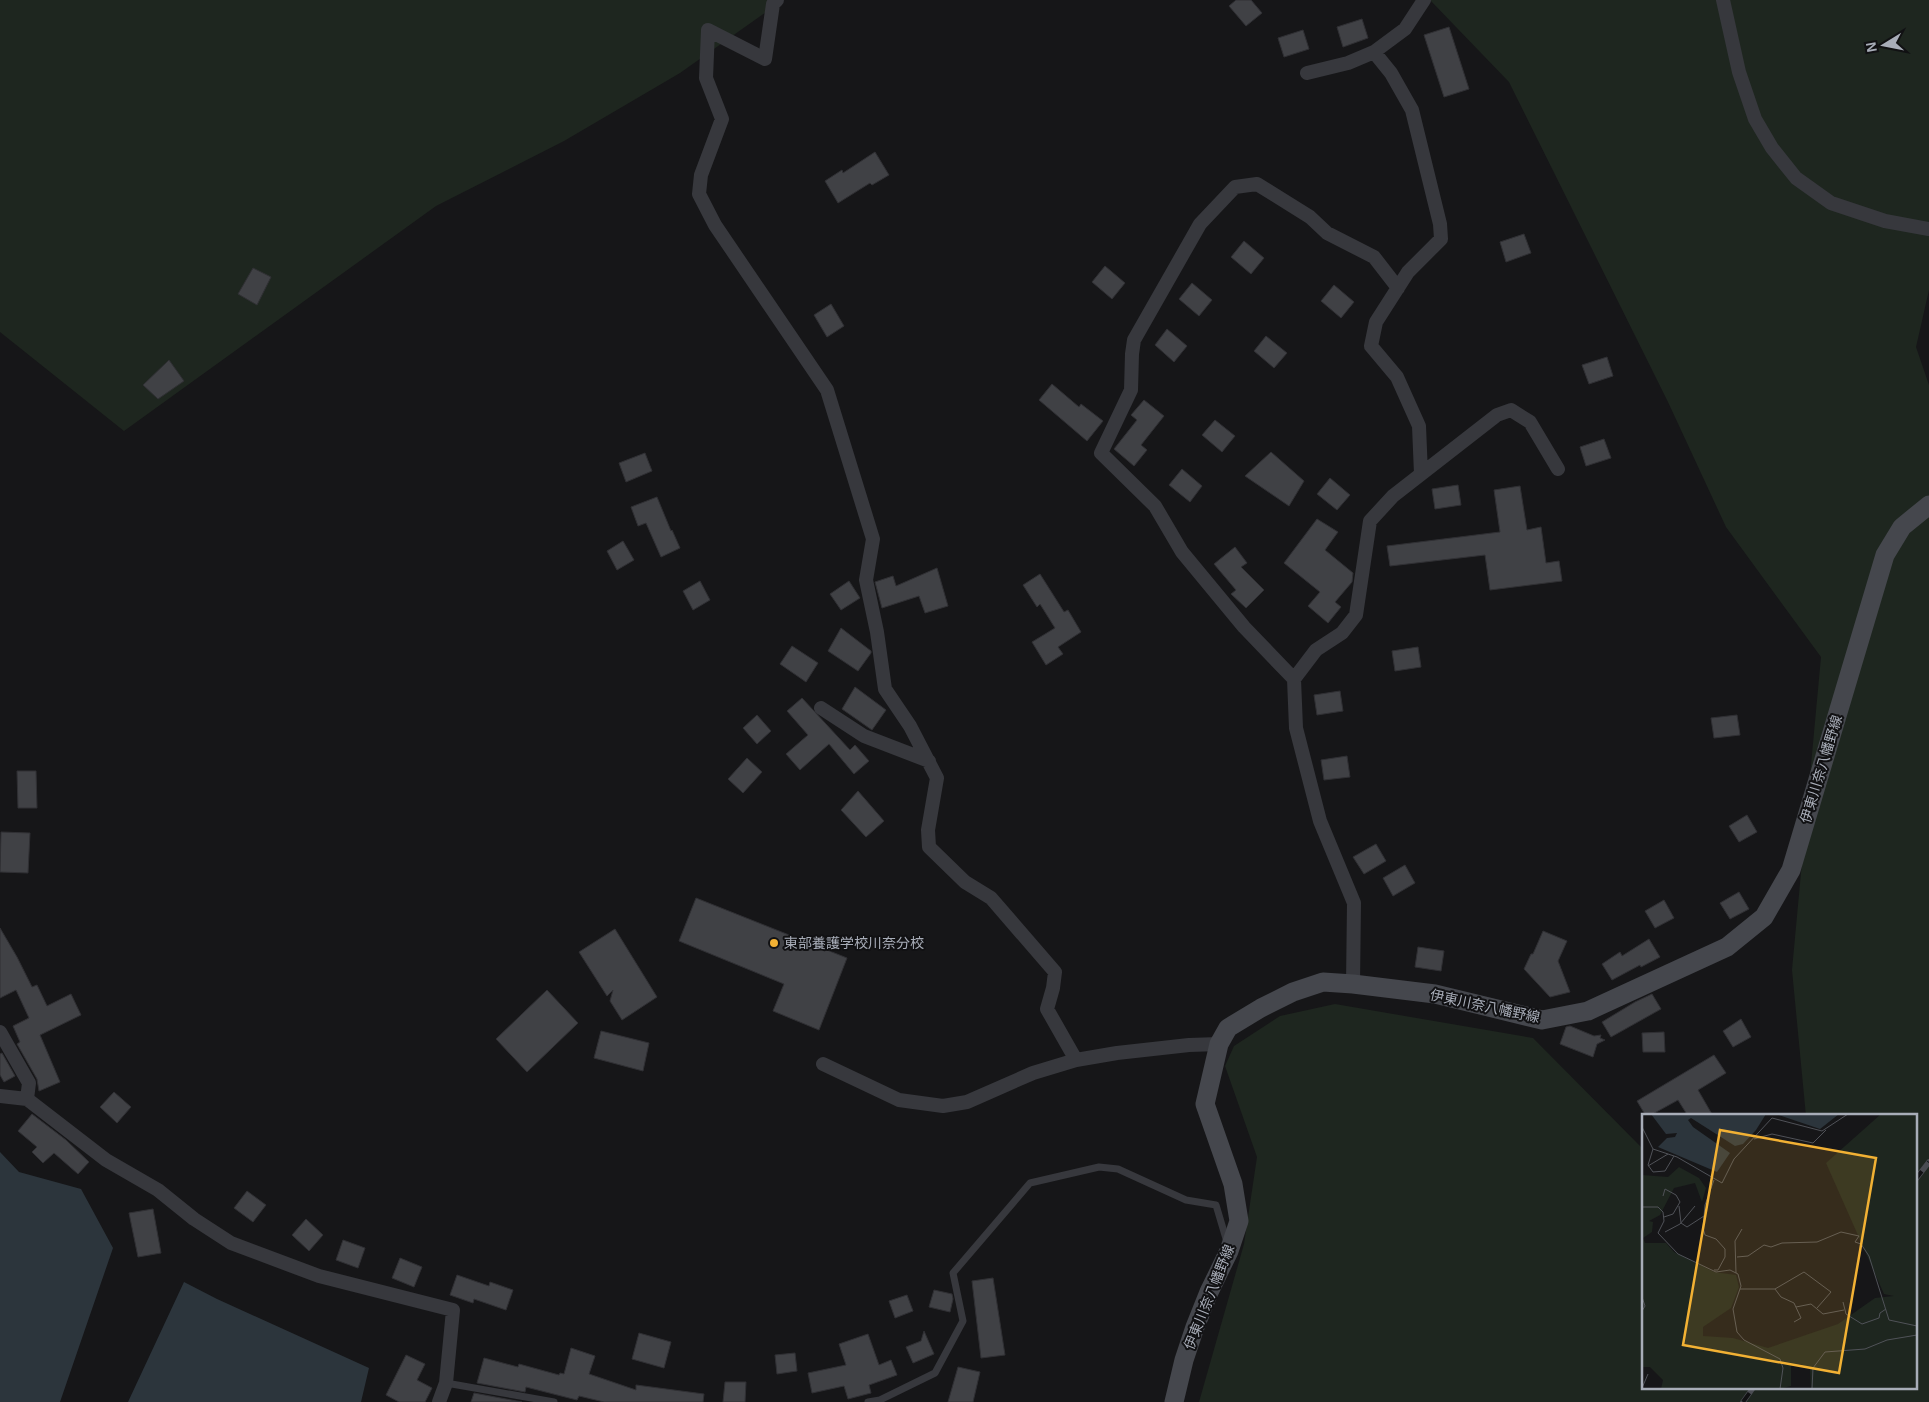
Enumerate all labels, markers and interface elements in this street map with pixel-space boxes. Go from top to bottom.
north arrow [1859,20,1909,70]
text: N [1862,41,1880,54]
street label: 伊東川奈八幡野線 [1797,713,1845,825]
place label: 東部養護学校川奈分校 [784,935,924,951]
marker: 東部養護学校川奈分校 [768,937,780,949]
street label: 伊東川奈八幡野線 [1429,987,1541,1025]
inset map [1642,1114,1916,1390]
street label: 伊東川奈八幡野線 [1181,1242,1237,1352]

